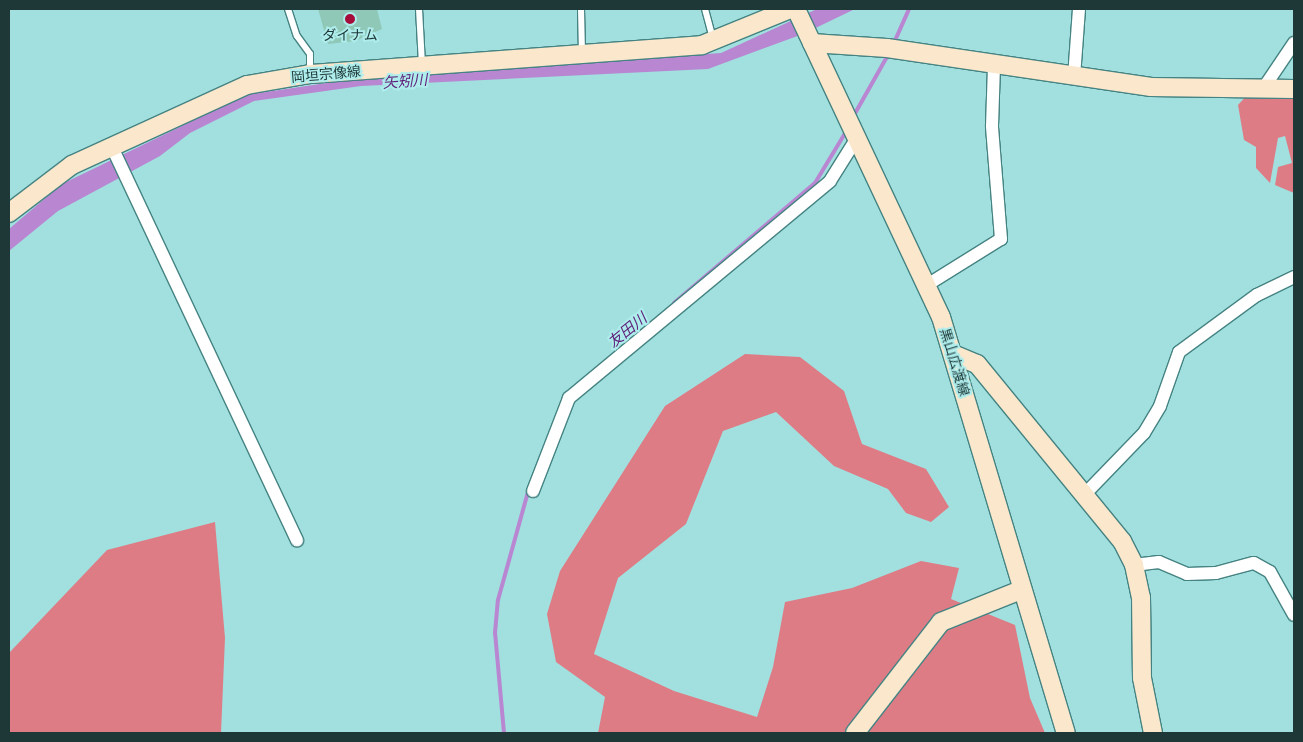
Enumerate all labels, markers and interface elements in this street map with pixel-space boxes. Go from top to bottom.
marker: ダイナム [344,13,356,25]
place label: ダイナム [322,27,378,43]
street label: 岡垣宗像線 [290,63,362,85]
water label: 矢矧川 [382,70,428,92]
water label: 友田川 [604,309,650,351]
street label: 黒山広渡線 [937,326,973,398]

